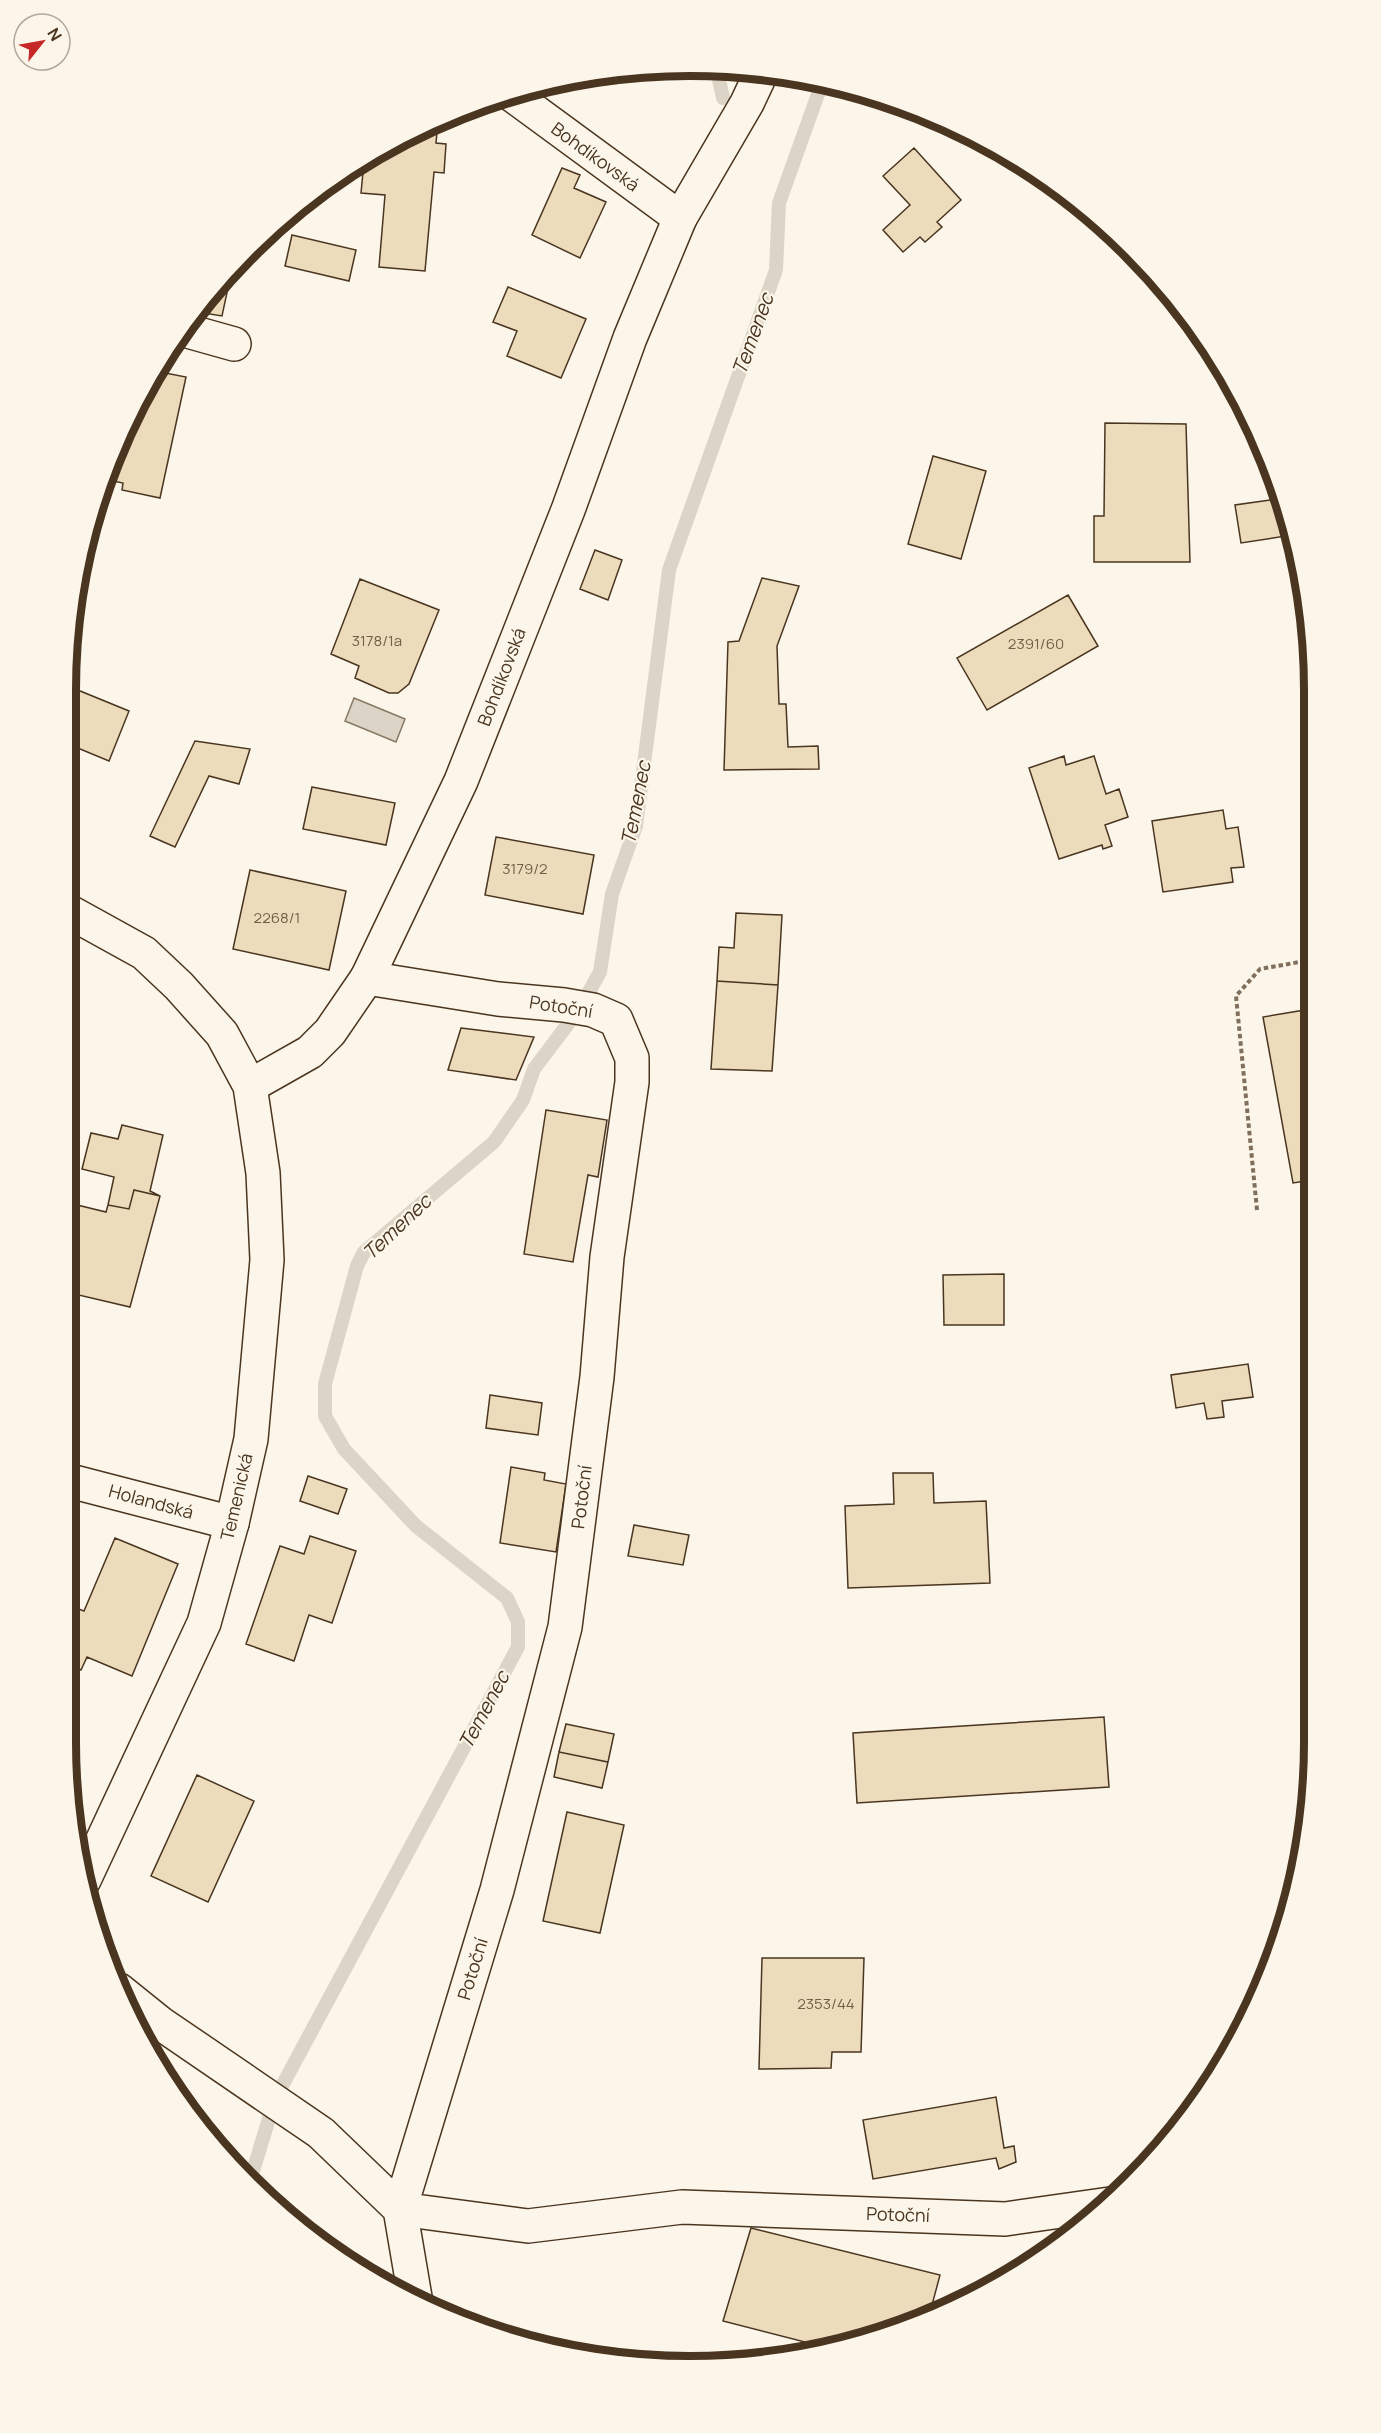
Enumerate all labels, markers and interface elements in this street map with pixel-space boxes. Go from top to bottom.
north arrow [12,12,72,72]
text: N [42,24,67,45]
street label: Bohdíkovská [547,116,644,196]
water label: Temenec [725,288,780,378]
street label: Bohdíkovská [471,624,531,729]
house number: 3178/1a [352,630,402,651]
house number: 2391/60 [1008,633,1064,654]
water label: Temenec [614,757,657,847]
house number: 3179/2 [502,858,548,879]
house number: 2268/1 [254,907,300,928]
street label: Potoční [528,989,595,1023]
water label: Temenec [357,1187,438,1265]
street label: Temenická [214,1451,258,1543]
street label: Potoční [565,1464,597,1530]
street label: Holandská [106,1478,196,1524]
water label: Temenec [452,1664,516,1753]
street label: Potoční [451,1935,493,2003]
house number: 2353/44 [797,1993,855,2014]
street label: Potoční [866,2201,930,2227]

